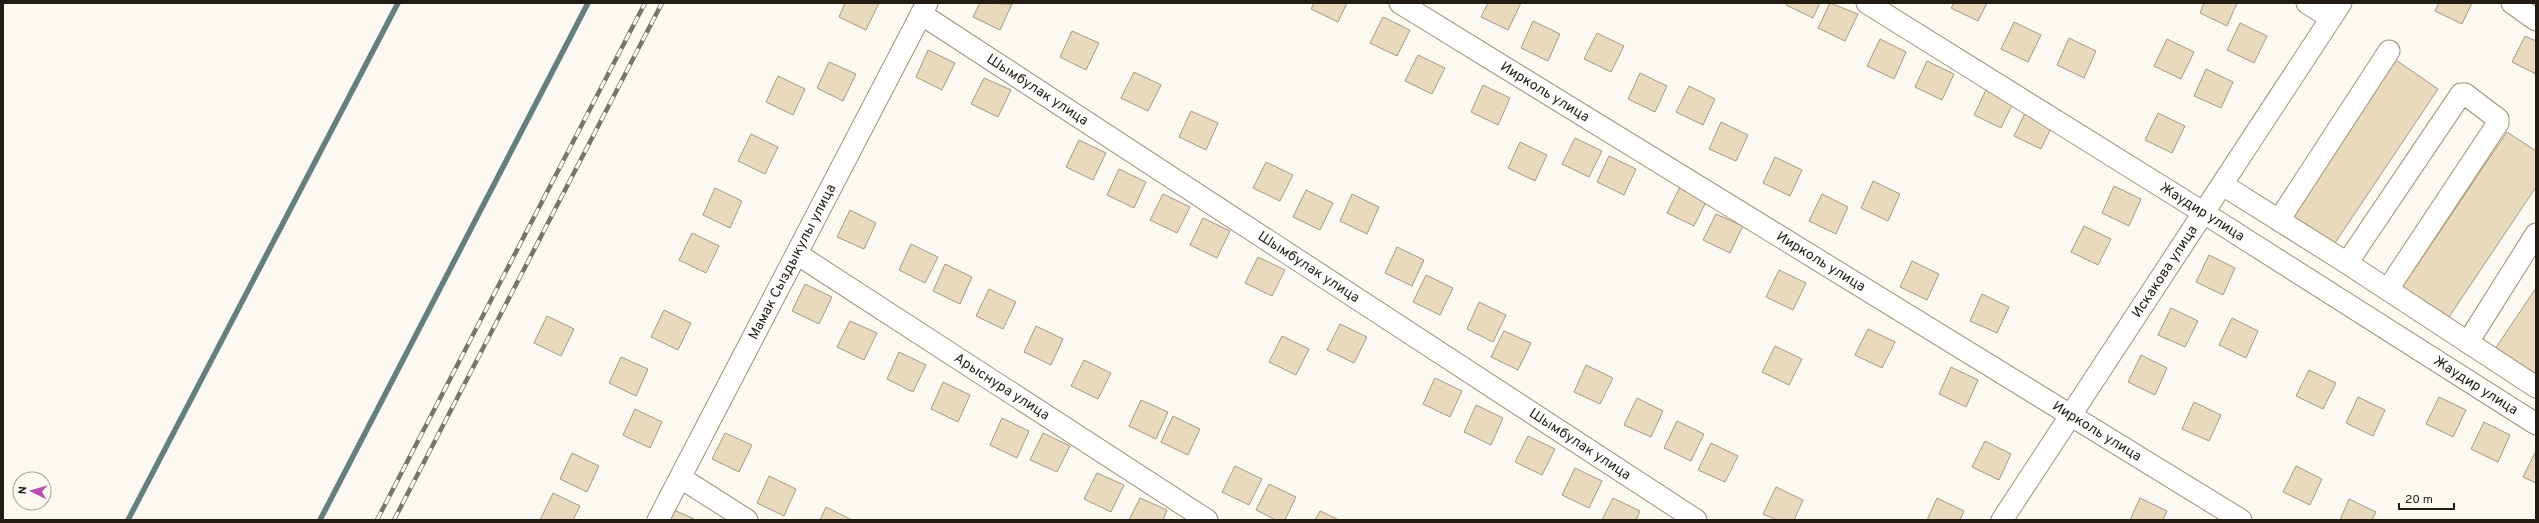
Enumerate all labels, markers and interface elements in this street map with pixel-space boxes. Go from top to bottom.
street label: Шымбулак улица [983,51,1092,129]
street label: Иирколь улица [1497,58,1593,126]
street label: Жаудир улица [2157,179,2248,245]
street label: Мамак Сыздыкулы улица [745,181,840,343]
street label: Искакова улица [2128,222,2201,321]
street label: Шымбулак улица [1255,228,1363,307]
street label: Иирколь улица [1773,228,1869,296]
street label: Арыснура улица [951,350,1053,424]
street label: Жаудир улица [2430,352,2521,419]
street label: Иирколь улица [2049,398,2145,465]
street label: Шымбулак улица [1526,405,1634,484]
north arrow [12,471,52,511]
scale bar [2399,485,2454,511]
text: N [16,486,30,495]
text: 20 m [2405,492,2433,508]

